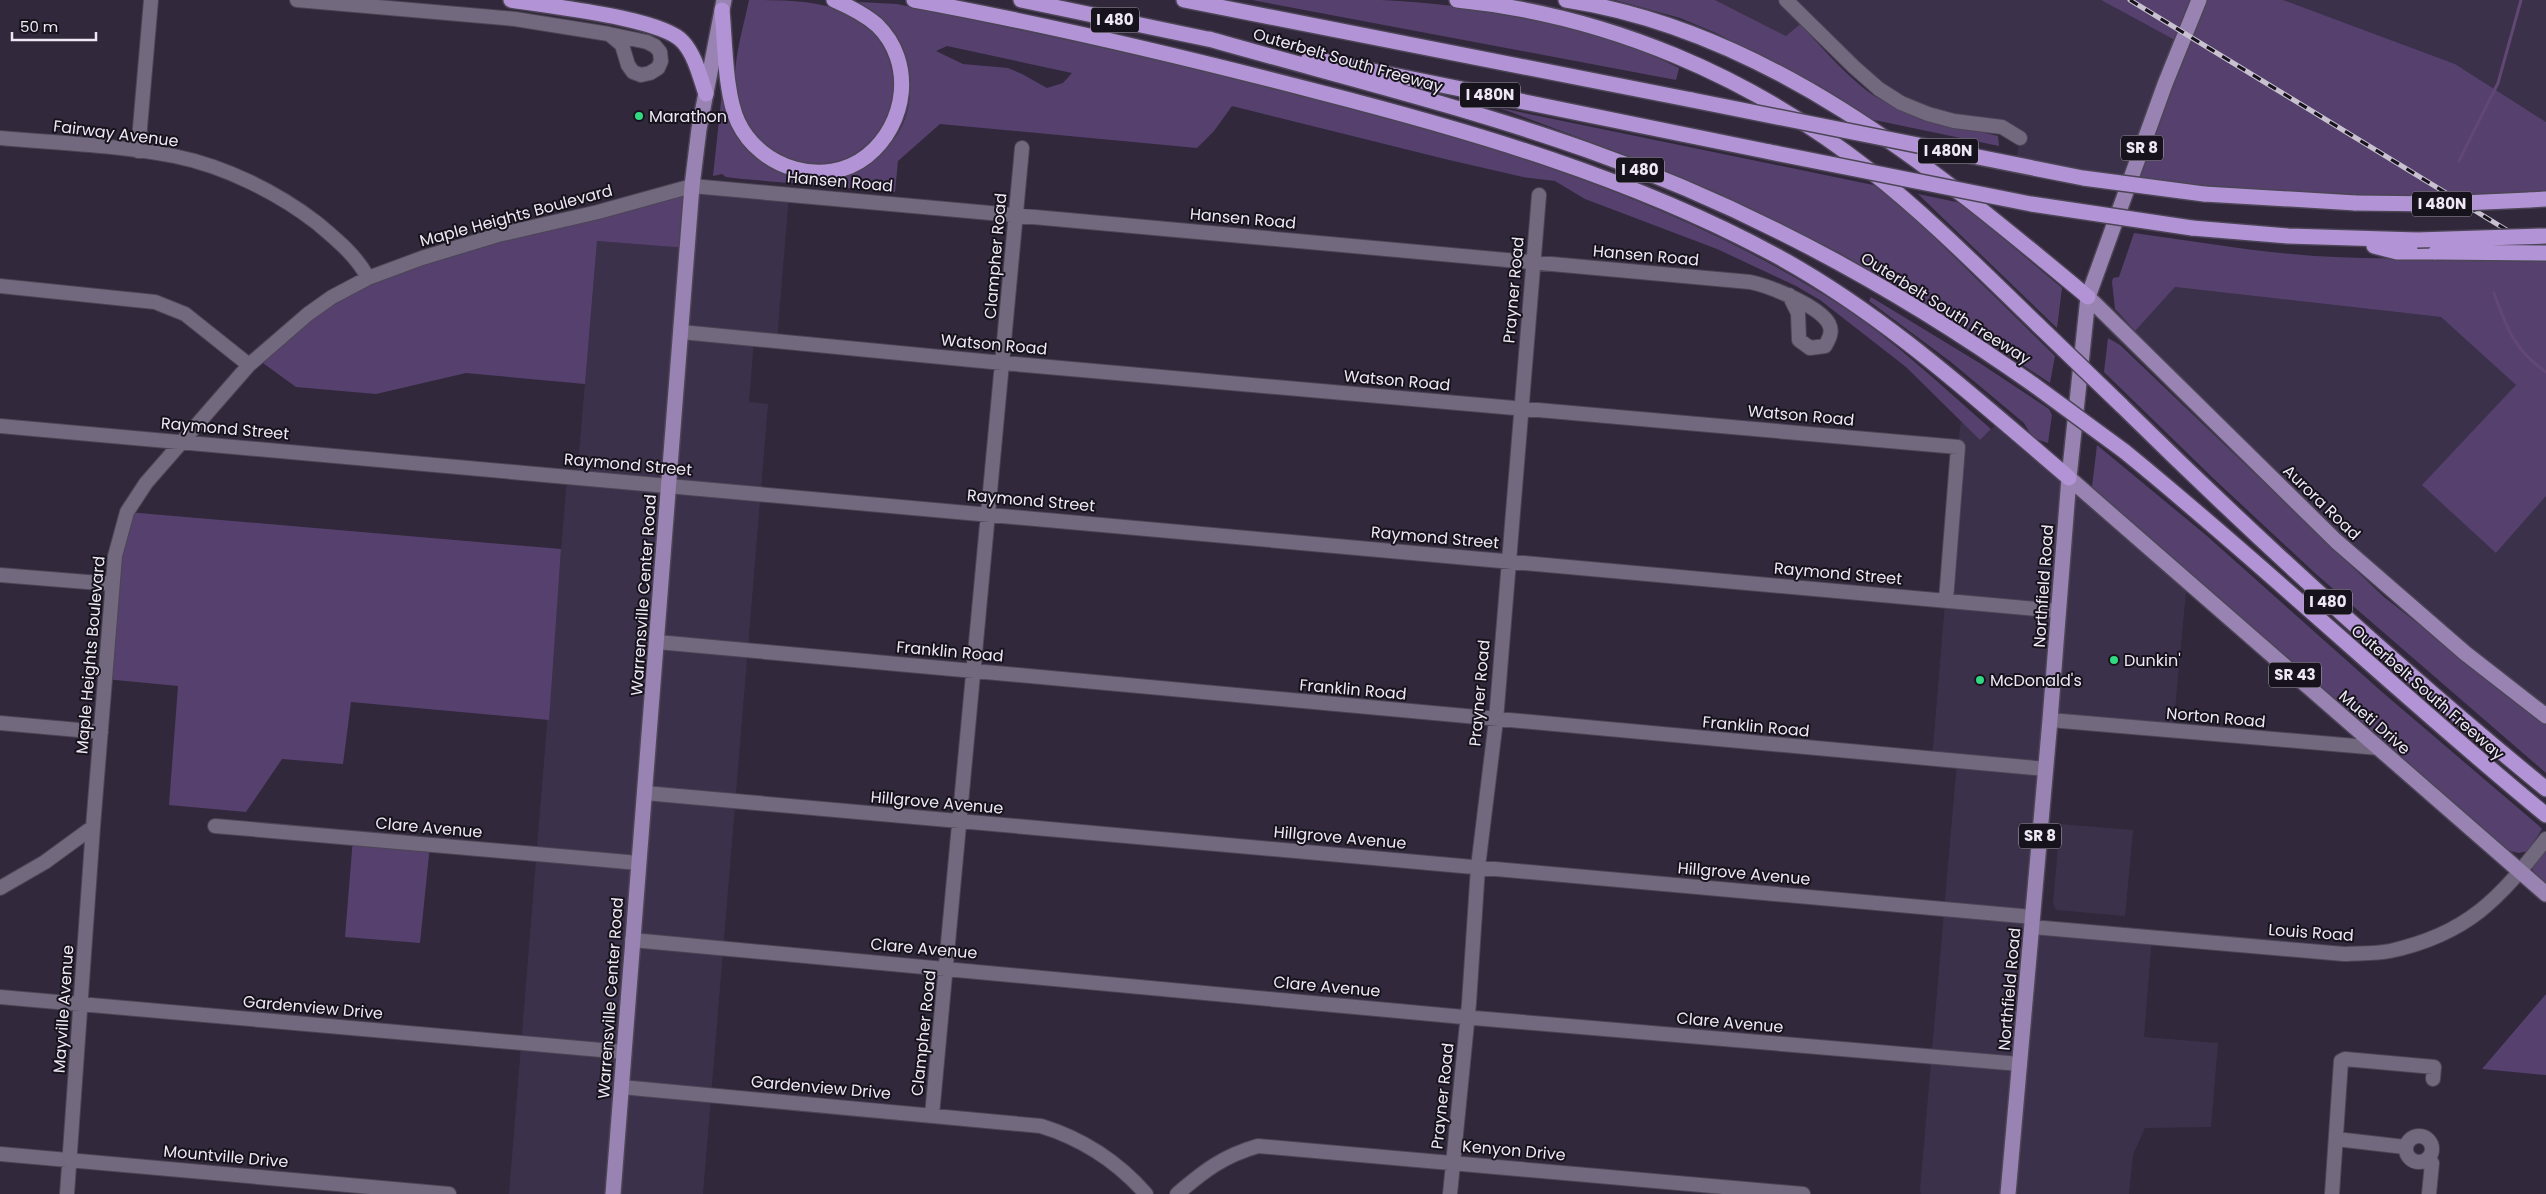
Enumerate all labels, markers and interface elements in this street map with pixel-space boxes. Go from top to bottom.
road number: I 480 [1091,8,1139,32]
scale bar [12,10,96,42]
text: 50 m [20,16,58,37]
street label: Outerbelt South Freeway [1250,22,1445,99]
road number: I 480N [1460,82,1520,108]
place label: Marathon [649,105,727,128]
marker: Marathon [633,110,645,122]
street label: Fairway Avenue [52,114,180,153]
road number: SR 8 [2121,136,2163,160]
road number: I 480N [1918,138,1978,164]
road number: I 480 [1616,158,1664,182]
street label: Hansen Road [786,165,894,198]
street label: Maple Heights Boulevard [417,179,615,252]
street label: Clampher Road [979,192,1012,320]
road number: I 480N [2412,192,2472,216]
street label: Hansen Road [1189,202,1297,235]
street label: Prayner Road [1497,236,1530,344]
street label: Hansen Road [1592,239,1700,272]
street label: Outerbelt South Freeway [1856,247,2035,370]
street label: Watson Road [940,328,1048,361]
street label: Watson Road [1343,364,1451,397]
street label: Watson Road [1747,399,1855,432]
street label: Raymond Street [160,411,290,446]
street label: Raymond Street [563,447,693,482]
street label: Aurora Road [2278,459,2366,545]
street label: Raymond Street [966,483,1096,518]
street label: Warrensville Center Road [625,494,662,697]
street label: Raymond Street [1370,520,1500,555]
street label: Northfield Road [2028,524,2059,648]
street label: Maple Heights Boulevard [70,555,111,755]
street label: Raymond Street [1773,556,1903,591]
road number: I 480 [2304,590,2352,614]
street label: Outerbelt South Freeway [2346,619,2509,765]
street label: Franklin Road [896,635,1004,668]
street label: Prayner Road [1463,639,1496,747]
place label: Dunkin' [2124,649,2181,672]
marker: Dunkin' [2108,654,2120,666]
road number: SR 43 [2269,662,2321,688]
place label: McDonald's [1990,669,2082,692]
street label: Franklin Road [1299,673,1407,706]
marker: McDonald's [1974,674,1986,686]
street label: Mueti Drive [2334,685,2416,760]
street label: Norton Road [2165,702,2267,733]
street label: Franklin Road [1702,710,1810,743]
street label: Hillgrove Avenue [870,785,1004,820]
street label: Clare Avenue [374,811,483,844]
street label: Hillgrove Avenue [1273,820,1407,855]
road number: SR 8 [2019,824,2061,848]
street label: Hillgrove Avenue [1677,856,1811,891]
street label: Warrensville Center Road [592,897,629,1100]
street label: Louis Road [2267,918,2354,947]
street label: Northfield Road [1993,927,2026,1051]
street label: Clare Avenue [869,932,978,965]
street label: Mayville Avenue [48,944,79,1074]
street label: Clampher Road [905,969,942,1097]
street label: Clare Avenue [1272,970,1381,1003]
street label: Gardenview Drive [242,990,384,1025]
street label: Clare Avenue [1675,1006,1784,1039]
street label: Prayner Road [1425,1042,1460,1150]
street label: Gardenview Drive [750,1070,892,1105]
street label: Kenyon Drive [1461,1135,1567,1166]
street label: Mountville Drive [162,1140,289,1173]

